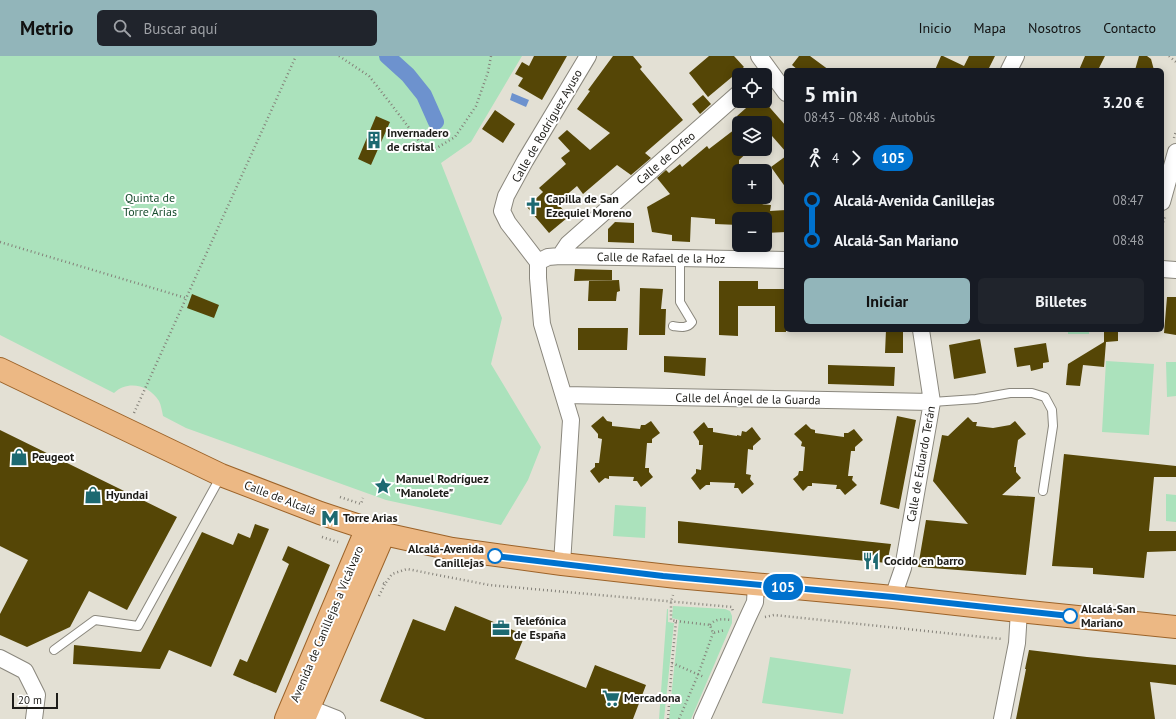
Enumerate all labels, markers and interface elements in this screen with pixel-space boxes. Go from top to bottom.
search box [97,10,377,46]
text: Metrio [20,16,73,40]
icon: search [111,17,133,39]
text: Buscar aquí [143,19,218,38]
text: Inicio [918,19,951,37]
text: Mapa [973,19,1006,37]
text: Nosotros [1028,19,1081,37]
text: Contacto [1103,19,1156,37]
street label: Calle de Rodríguez Ayuso [508,66,585,185]
map controls [732,68,772,252]
button: locate [732,68,772,108]
text: 5 min [804,80,858,108]
text: 3.20 € [1102,93,1144,112]
text: 08:43 – 08:48 · Autobús [804,109,935,126]
button: layers [732,116,772,156]
place label: Invernadero de cristal [387,125,449,154]
street label: Calle de Orfeo [633,128,698,187]
building icon: Invernadero de cristal [364,130,384,150]
icon: walk [804,147,826,169]
icon: forward [845,147,867,169]
text: 105 [881,149,905,167]
text: 4 [832,150,839,167]
button: + [732,164,772,204]
park label: Quinta de Torre Arias [123,190,177,219]
place label: Capilla de San Ezequiel Moreno [546,191,632,220]
text: Alcalá-Avenida Canillejas [834,191,995,210]
text: 08:47 [1113,192,1144,209]
church icon: Capilla de San Ezequiel Moreno [523,196,543,216]
button: − [732,212,772,252]
text: Alcalá-San Mariano [834,231,958,250]
text: 08:48 [1113,232,1144,249]
street label: Calle de Rafael de la Hoz [597,249,725,266]
button: Iniciar [804,278,970,324]
button: Billetes [978,278,1144,324]
street label: Calle del Ángel de la Guarda [675,390,821,407]
street label: Calle de Eduardo Terán [903,405,938,523]
shop icon: Peugeot [9,447,29,467]
place label: Peugeot [32,449,75,464]
place label: Manuel Rodríguez "Manolete" [396,471,489,500]
place icon: Manuel Rodríguez "Manolete" [373,476,393,496]
street label: Calle de Alcalá [242,477,318,518]
shop icon: Hyundai [83,485,103,505]
place label: Hyundai [106,487,148,502]
metro station icon: Torre Arias [320,508,340,528]
place label: Torre Arias [343,510,398,525]
place label: Alcalá-Avenida Canillejas [408,541,484,570]
street label: Avenida de Canillejas a Vicálvaro [287,543,366,704]
marker: Alcalá-Avenida Canillejas [487,548,503,564]
restaurant icon: Cocido en barro [861,551,881,571]
place label: Cocido en barro [884,553,965,568]
line badge: 105 [760,574,806,600]
text: 105 [771,578,795,596]
place label: Alcalá-San Mariano [1081,601,1136,630]
marker: Alcalá-San Mariano [1062,608,1078,624]
place label: Telefónica de España [514,613,566,642]
office icon: Telefónica de España [491,618,511,638]
supermarket icon: Mercadona [601,688,621,708]
place label: Mercadona [624,690,681,705]
scale bar [12,691,58,710]
text: 20 m [18,693,42,707]

